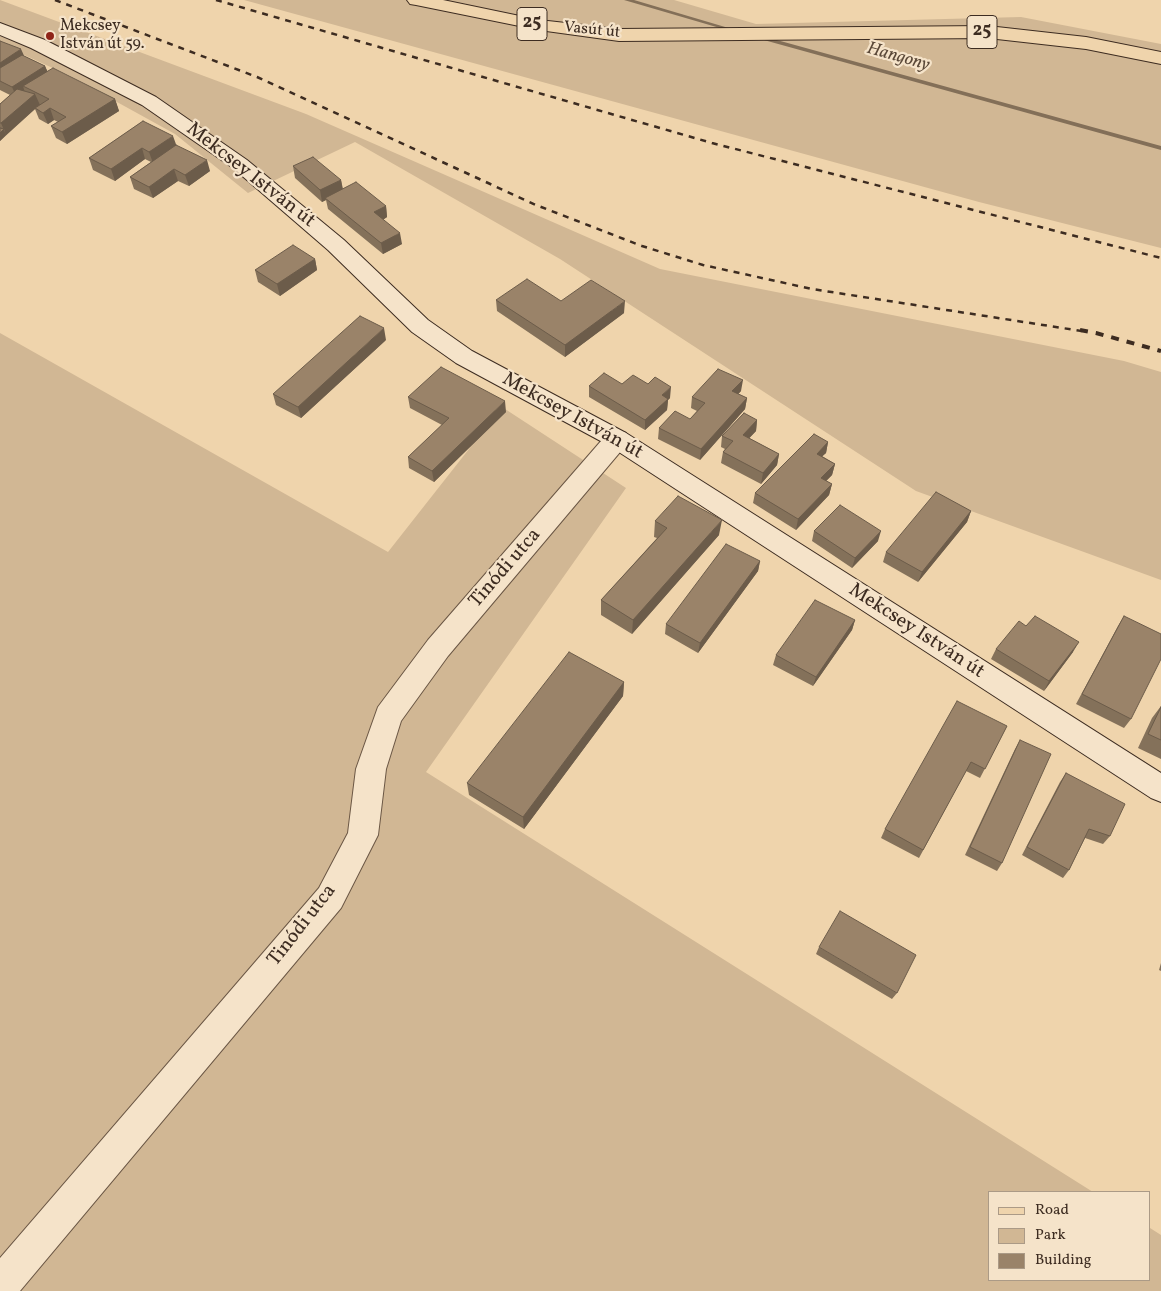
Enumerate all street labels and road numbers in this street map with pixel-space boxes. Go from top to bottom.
road number: 25 [517,8,547,40]
road number: 25 [967,16,997,48]
street label: Vasút út [563,18,621,44]
street label: Mekcsey István út [181,118,319,234]
street label: Mekcsey István út [497,368,647,466]
street label: Tinódi utca [465,524,547,614]
street label: Mekcsey István út [843,579,989,685]
street label: Tinódi utca [263,880,343,972]

